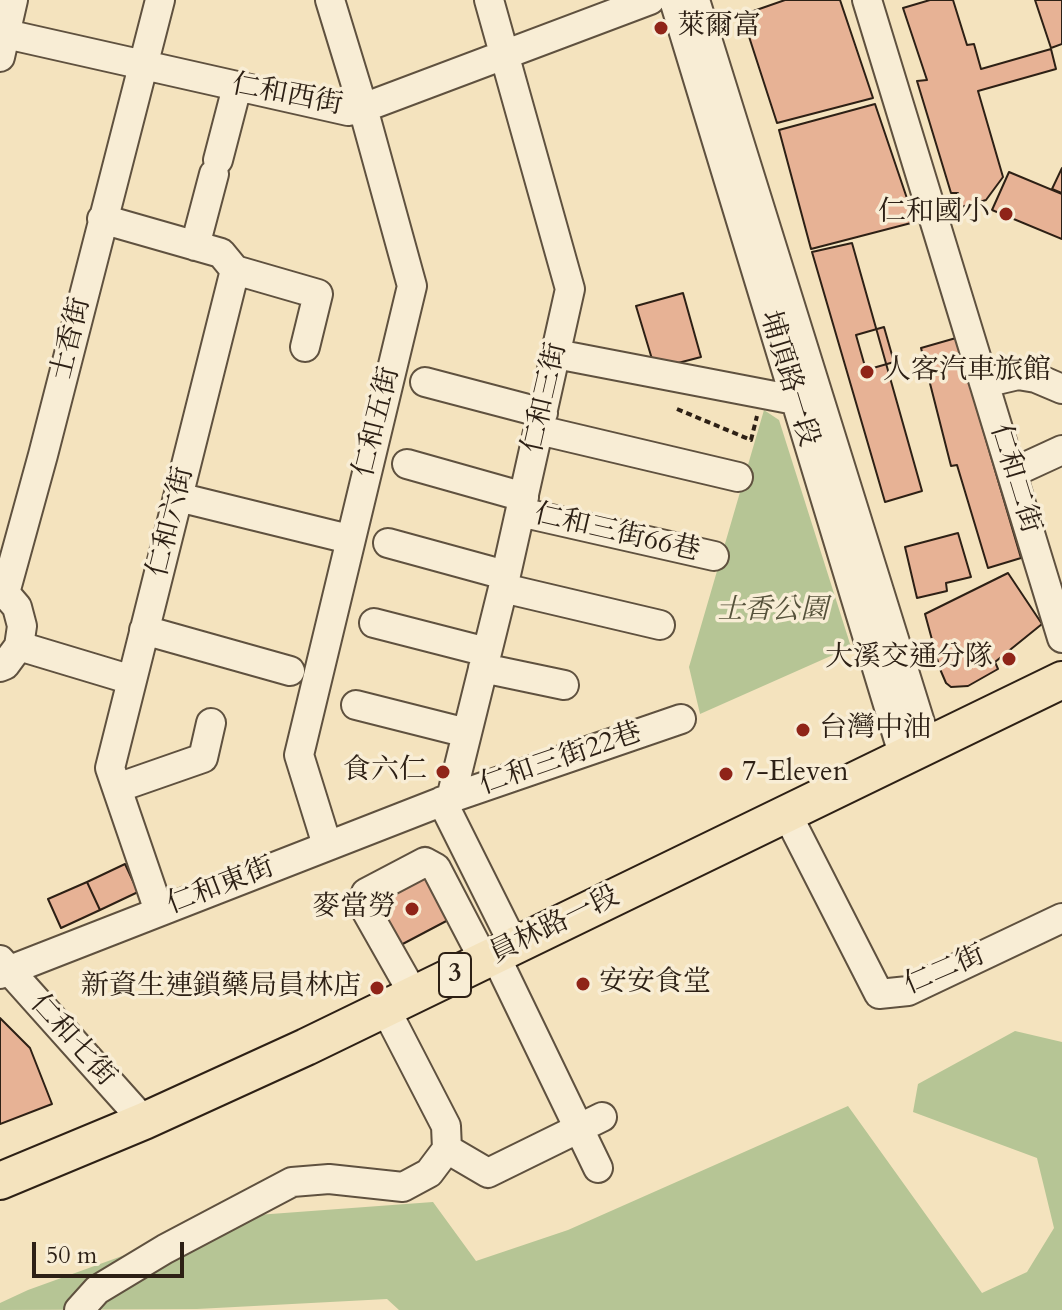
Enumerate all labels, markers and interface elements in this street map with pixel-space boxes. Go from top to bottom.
place label: 萊爾富 [677,11,761,45]
marker: 萊爾富 [652,19,670,37]
street label: 仁和西街 [229,69,345,123]
place label: 仁和國小 [878,197,990,231]
marker: 仁和國小 [997,205,1015,223]
street label: 士香街 [46,294,98,384]
street label: 埔頂路一段 [751,307,825,451]
street label: 仁和三街 [517,340,575,456]
place label: 人客汽車旅館 [883,355,1051,389]
marker: 人客汽車旅館 [858,363,876,381]
street label: 仁和五街 [348,364,408,480]
street label: 仁和二街 [982,421,1046,537]
street label: 仁和六街 [142,464,202,580]
street label: 仁和三街66巷 [531,499,703,569]
park label: 士香公園 [716,595,828,629]
place label: 大溪交通分隊 [825,642,993,676]
marker: 大溪交通分隊 [1000,650,1018,668]
place label: 台灣中油 [819,713,931,747]
street label: 仁和三街22巷 [476,717,646,803]
marker: 台灣中油 [794,721,812,739]
place label: 食六仁 [343,755,427,789]
place label: 7-Eleven [742,757,849,791]
marker: 食六仁 [434,763,452,781]
marker: 7-Eleven [717,765,735,783]
street label: 仁和東街 [163,851,279,923]
street label: 員林路一段 [485,880,625,972]
place label: 麥當勞 [312,892,396,926]
marker: 麥當勞 [403,900,421,918]
street label: 仁二街 [900,939,990,1003]
road number: 3 [439,953,471,997]
place label: 安安食堂 [599,967,711,1001]
place label: 新資生連鎖藥局員林店 [81,971,361,1005]
marker: 安安食堂 [574,975,592,993]
marker: 新資生連鎖藥局員林店 [368,979,386,997]
street label: 仁和七街 [22,988,122,1094]
scale bar [36,1226,188,1276]
text: 50 m [46,1239,97,1272]

